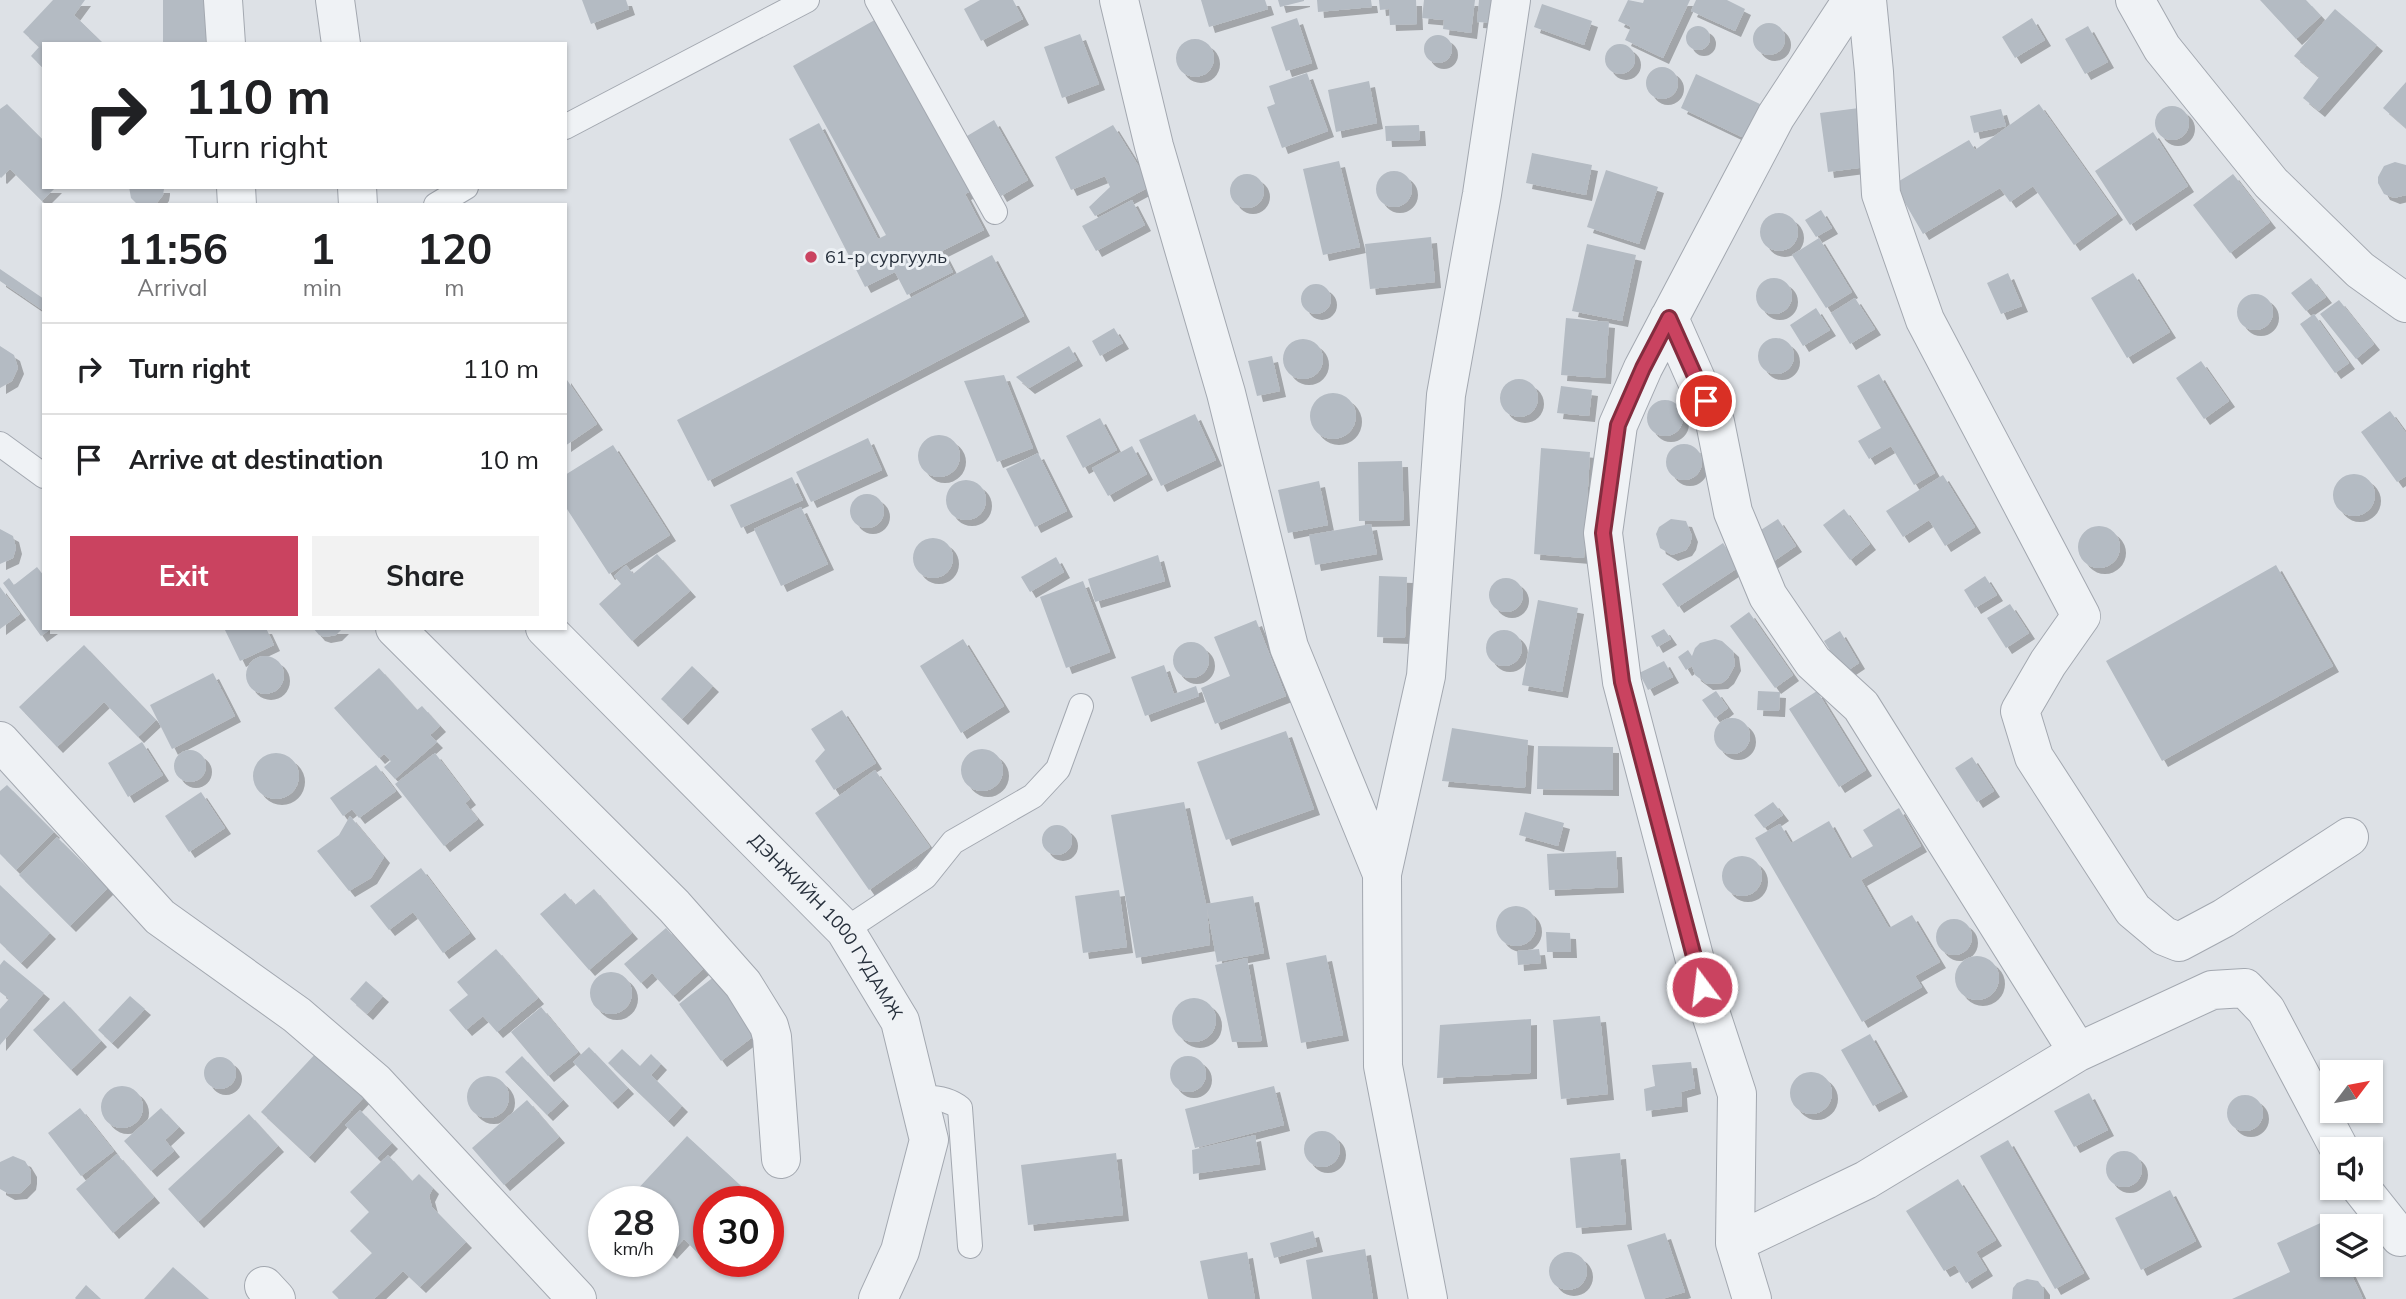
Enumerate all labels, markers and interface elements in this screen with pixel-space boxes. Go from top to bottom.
text: 110 m [185,65,331,126]
icon: right [70,70,161,161]
text: Turn right [185,126,328,166]
text: 11:56 [117,222,228,275]
text: 1 [310,222,335,275]
text: 120 [417,222,492,275]
place label: 61-р сургууль [825,245,947,268]
marker: 61-р сургууль [803,249,819,265]
text: Arrival [137,273,208,302]
text: min [303,273,342,302]
text: m [444,273,465,302]
icon: right [70,350,108,388]
text: Turn right [129,352,250,385]
text: 110 m [463,352,539,385]
pin [1676,371,1736,431]
icon: arrive [1687,382,1725,420]
icon: arrive [70,441,108,479]
text: Arrive at destination [129,443,384,476]
text: 10 m [478,443,539,476]
button: Exit [70,536,298,616]
button: Share [312,536,539,616]
street label: ДЭНЖИЙН 1000 ГУДАМЖ [744,828,908,1023]
position arrow [1665,950,1739,1024]
north arrow [2320,1060,2384,1124]
map controls [2320,1060,2383,1277]
button: sound [2320,1137,2383,1200]
speed limit sign: 30 [693,1186,784,1277]
text: 28 [612,1200,655,1244]
button: layers [2320,1214,2383,1277]
text: km/h [613,1237,654,1260]

